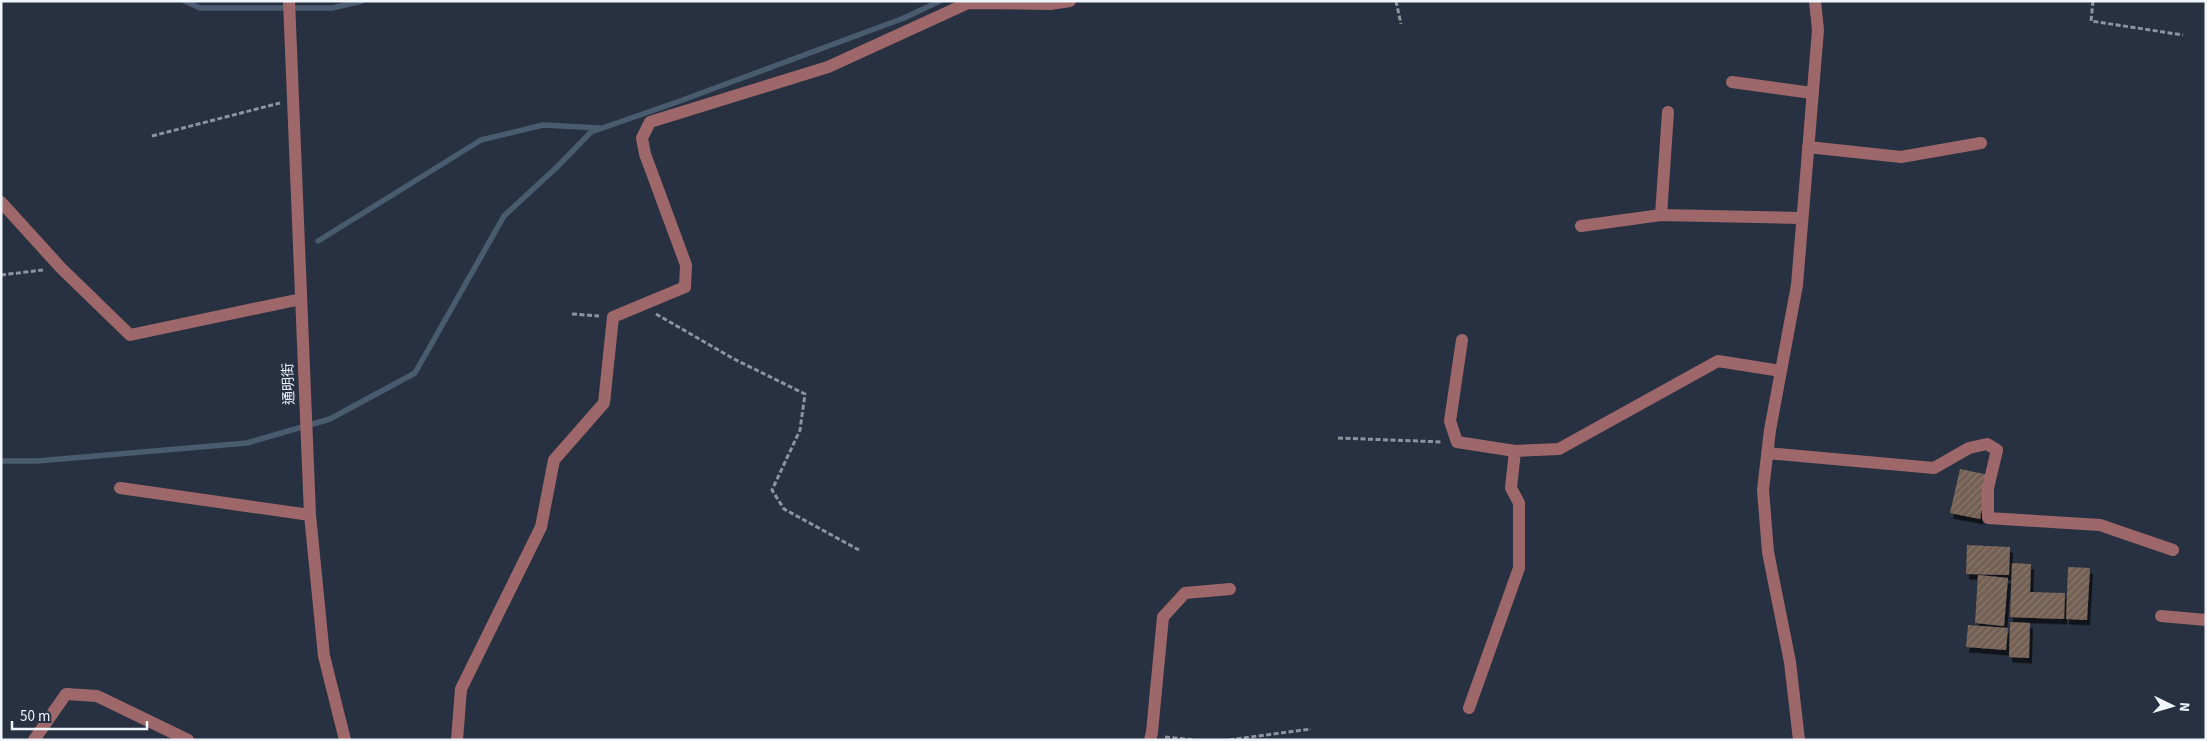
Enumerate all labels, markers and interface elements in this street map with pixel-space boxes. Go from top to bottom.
street label: 通明街 [278,363,300,405]
north arrow [2147,681,2197,731]
scale bar [12,698,148,730]
text: N [2174,702,2194,713]
text: 50 m [20,706,50,727]

